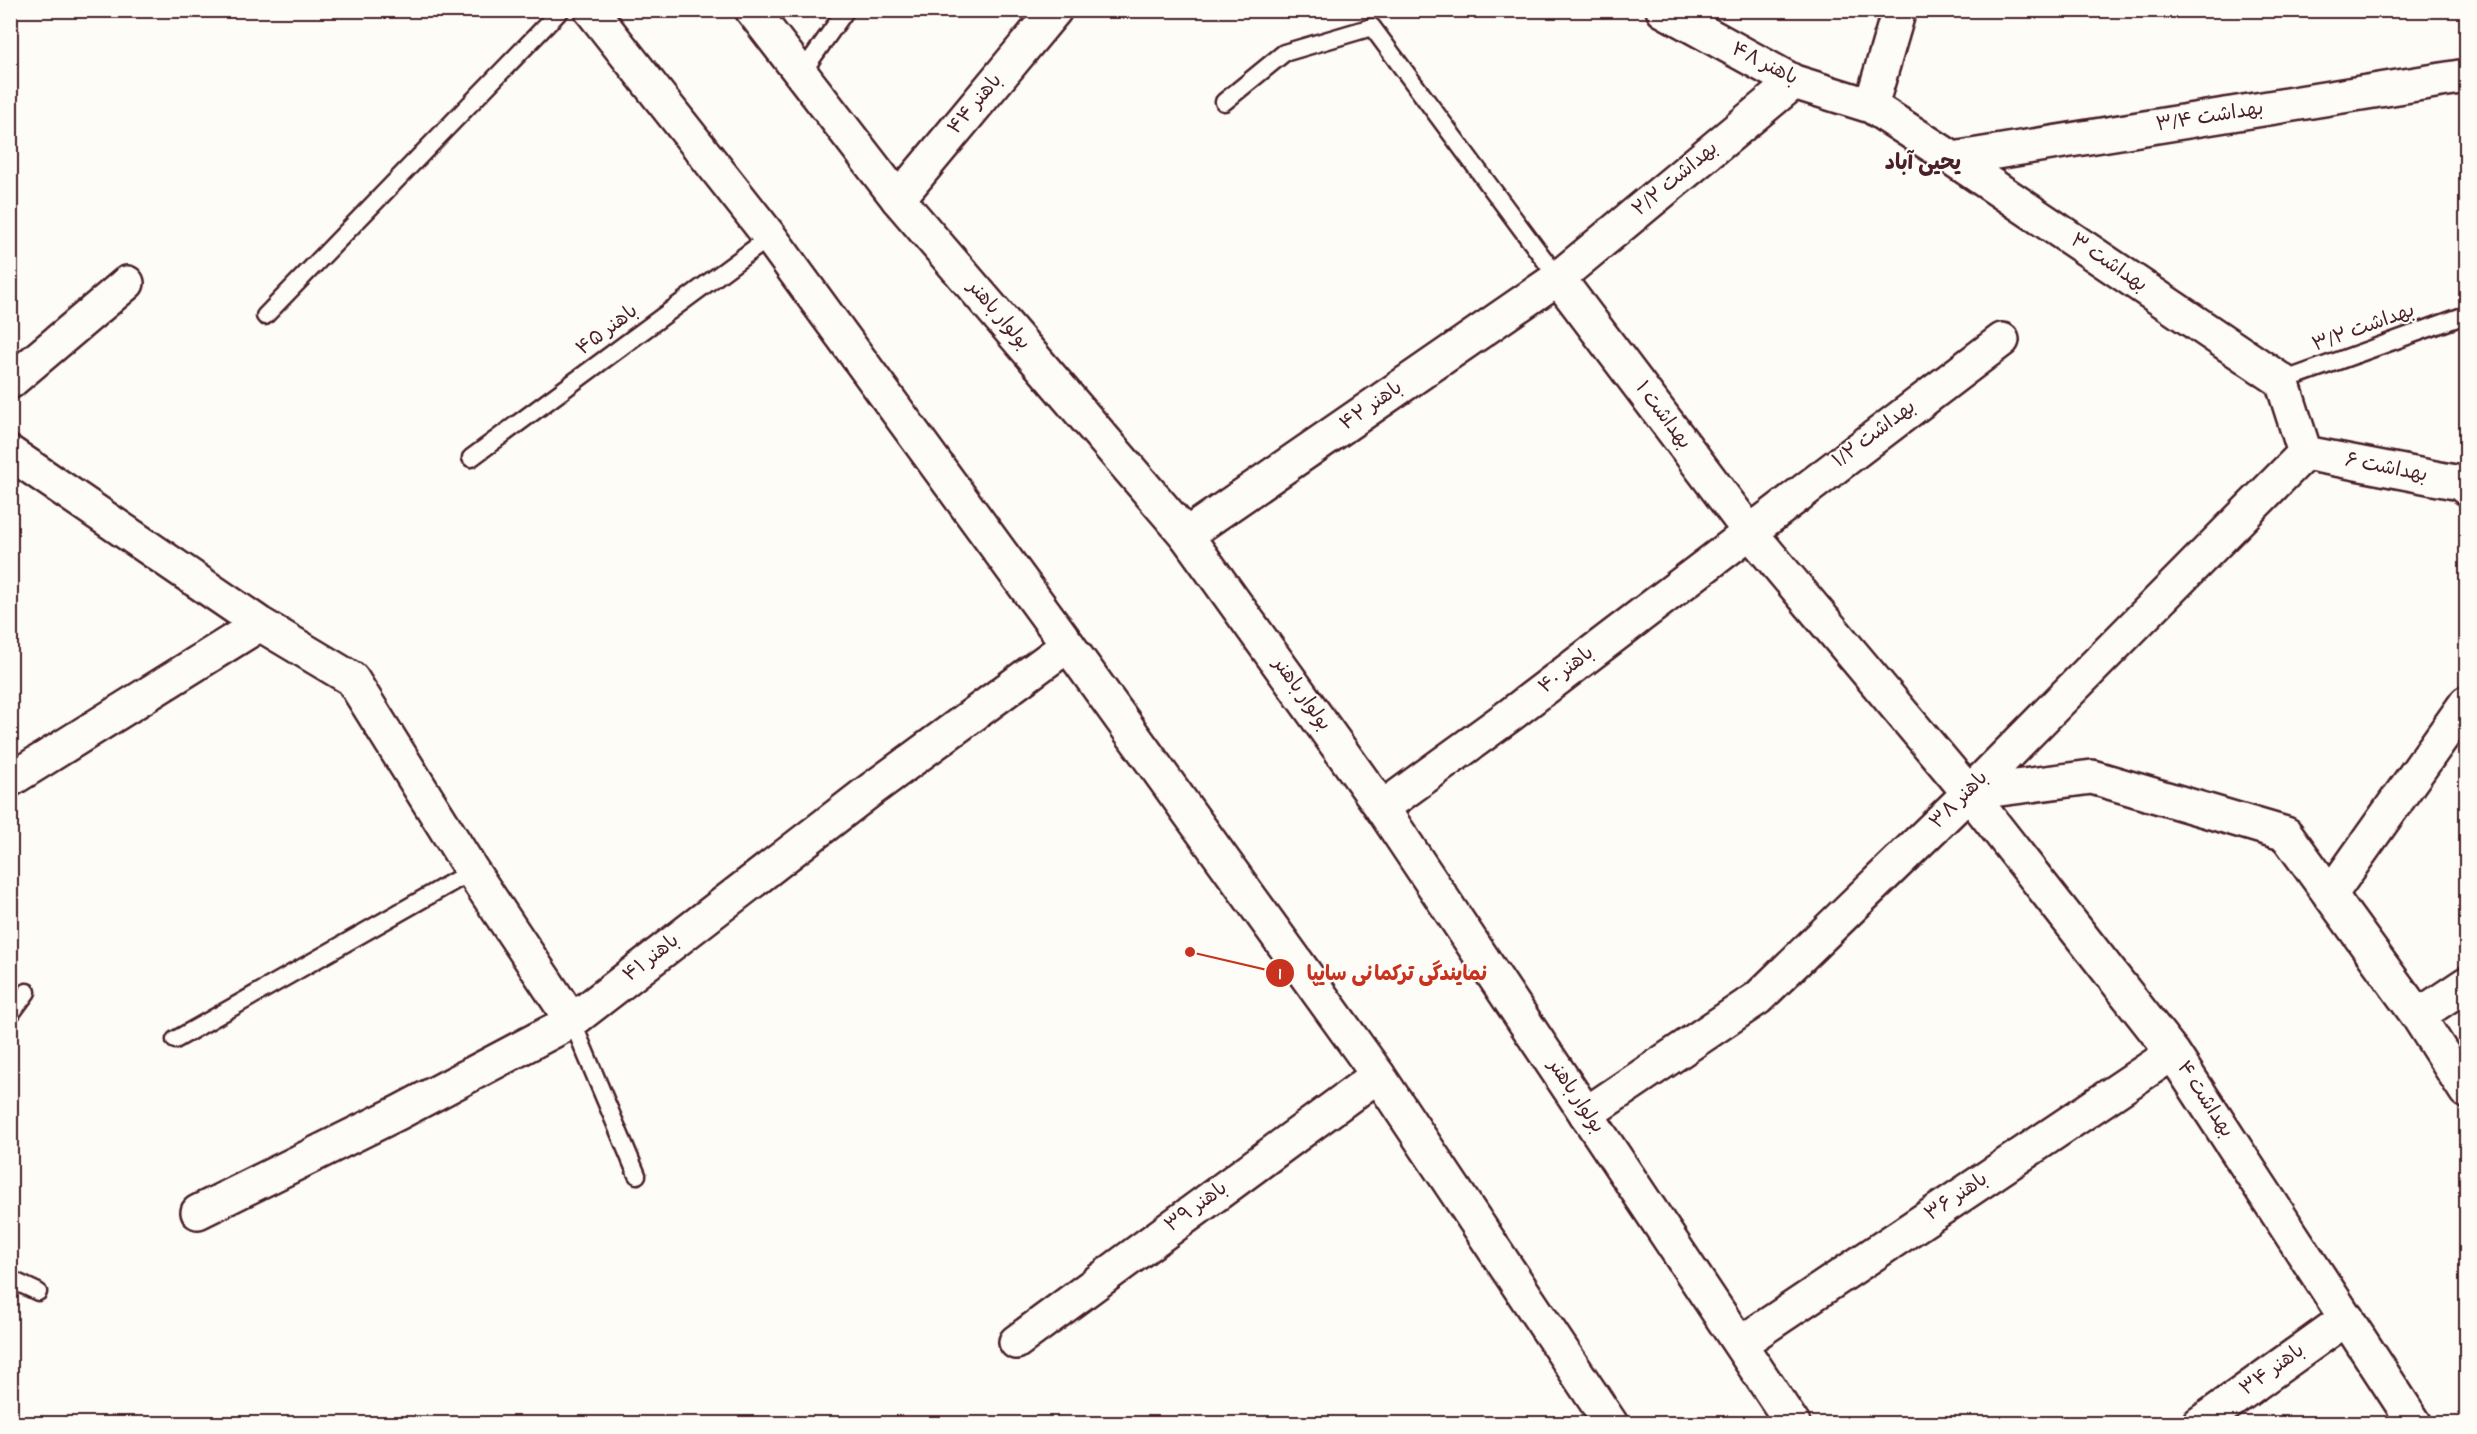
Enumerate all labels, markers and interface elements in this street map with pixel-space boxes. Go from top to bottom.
street label: باهنر ۴۸ [1726,36,1802,94]
street label: باهنر ۴۴ [942,68,1010,142]
street label: بهداشت ۳/۴ [2154,96,2266,140]
street label: بهداشت ۲/۲ [1627,136,1725,224]
district label: یحیی آباد [1885,149,1961,180]
street label: بهداشت ۳ [2064,228,2152,300]
street label: بولوار باهنر [959,274,1036,357]
street label: باهنر ۴۵ [571,298,645,364]
street label: بهداشت ۳/۲ [2309,298,2419,360]
street label: باهنر ۴۲ [1335,375,1409,439]
street label: بهداشت ۱ [1627,376,1697,456]
street label: بهداشت ۱/۲ [1827,394,1923,476]
street label: بهداشت ۶ [2342,447,2430,491]
street label: باهنر ۴۰ [1533,640,1601,702]
street label: بولوار باهنر [1264,651,1337,737]
street label: باهنر ۳۸ [1924,765,1996,837]
street label: باهنر ۴۱ [618,928,686,990]
callout: نمایندگی ترکمانی سایپا [1265,953,1499,992]
text: نمایندگی ترکمانی سایپا [1307,960,1487,991]
text: 1 [1278,963,1282,988]
street label: بولوار باهنر [1539,1053,1610,1140]
street label: بهداشت ۴ [2169,1056,2239,1144]
street label: باهنر ۳۶ [1920,1167,1994,1229]
street label: باهنر ۳۹ [1160,1176,1234,1240]
street label: باهنر ۳۴ [2235,1338,2311,1404]

